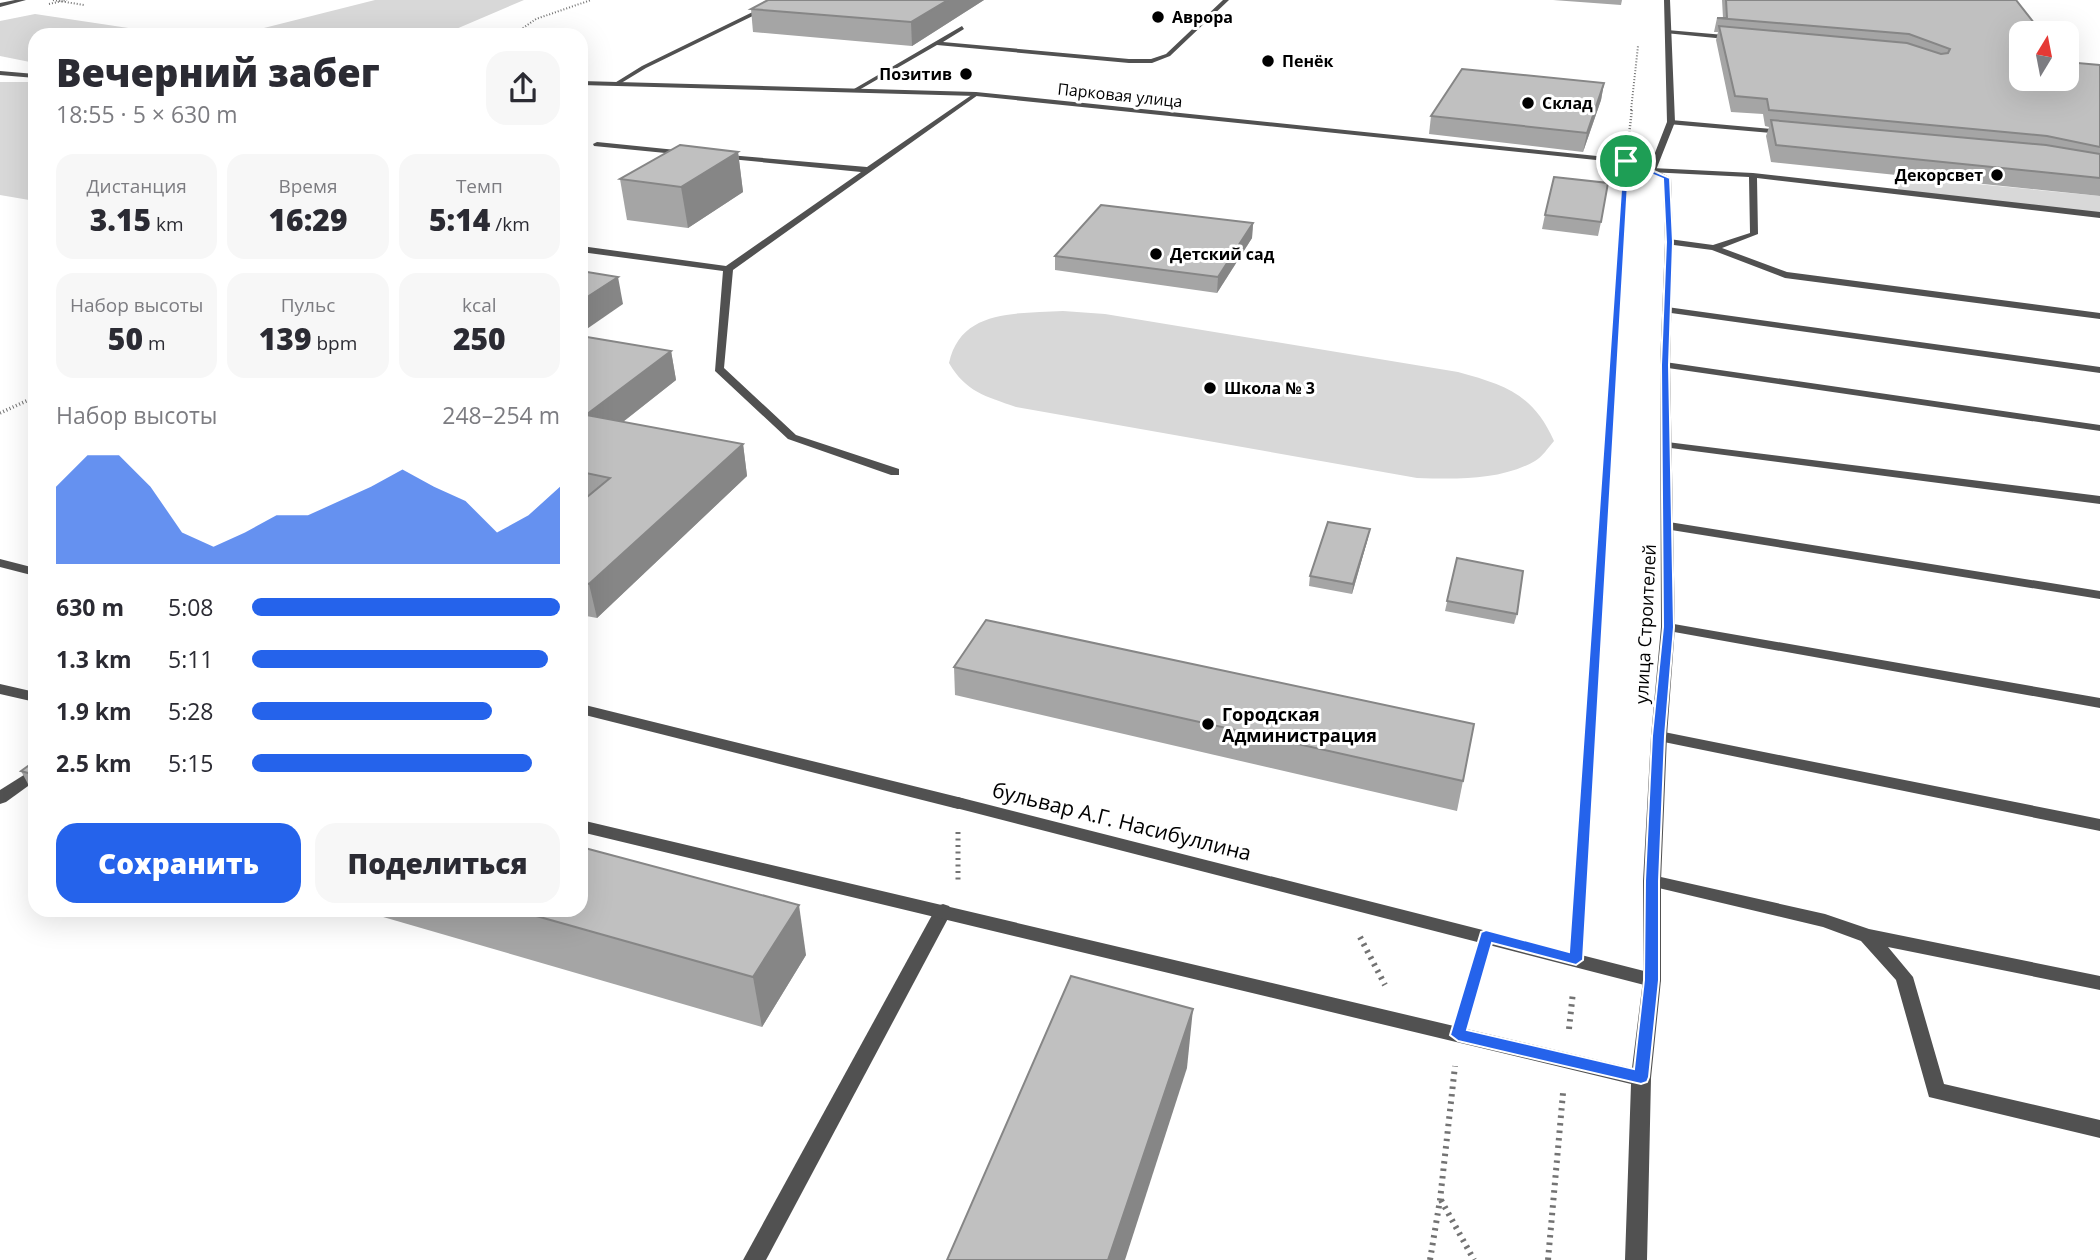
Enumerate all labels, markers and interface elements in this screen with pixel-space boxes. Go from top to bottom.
place label: Аврора [1172,6,1233,28]
marker: Аврора [1150,9,1166,25]
north arrow [2009,21,2079,91]
map controls [2009,21,2079,91]
text: Вечерний забег [56,46,380,98]
place label: Пенёк [1282,50,1333,72]
button: share [486,51,560,125]
marker: Пенёк [1260,53,1276,69]
place label: Позитив [879,63,952,85]
marker: Позитив [958,66,974,82]
street label: Парковая улица [1056,77,1184,113]
place label: Склад [1542,92,1593,114]
marker: Склад [1520,95,1536,111]
text: 18:55 · 5 × 630 m [56,98,238,130]
pin [1596,131,1656,191]
icon: arrive [1607,142,1645,180]
place label: Декорсвет [1895,164,1983,186]
marker: Декорсвет [1989,167,2005,183]
text: Дистанция [87,173,187,199]
text: Время [278,173,338,199]
text: Темп [456,173,503,199]
text: 3.15 [90,199,151,240]
text: 16:29 [269,199,347,240]
text: 5:14 [429,199,490,240]
text: km [151,211,184,237]
text: /km [490,211,530,237]
place label: Детский сад [1170,243,1275,265]
marker: Детский сад [1148,246,1164,262]
text: Набор высоты [70,292,203,318]
text: Пульс [281,292,335,318]
text: kcal [462,292,497,318]
text: 50 [108,318,143,359]
text: 139 [259,318,311,359]
text: 250 [453,318,506,359]
text: m [143,330,166,356]
text: bpm [311,330,357,356]
place label: Школа № 3 [1224,377,1315,399]
marker: Школа № 3 [1202,380,1218,396]
text: Набор высоты [56,399,218,431]
text: 248–254 m [442,399,560,431]
street label: улица Строителей [1629,543,1661,705]
text: 630 m [56,591,124,623]
text: 5:08 [168,591,214,623]
text: 1.3 km [56,643,132,675]
text: 5:11 [168,643,214,675]
text: 1.9 km [56,695,132,727]
text: 5:28 [168,695,214,727]
place label: Городская Администрация [1222,702,1377,747]
marker: Городская Администрация [1200,716,1216,732]
text: 2.5 km [56,747,132,779]
text: 5:15 [168,747,214,779]
street label: бульвар А.Г. Насибуллина [990,775,1254,867]
button: Сохранить [56,823,301,903]
button: Поделиться [315,823,560,903]

